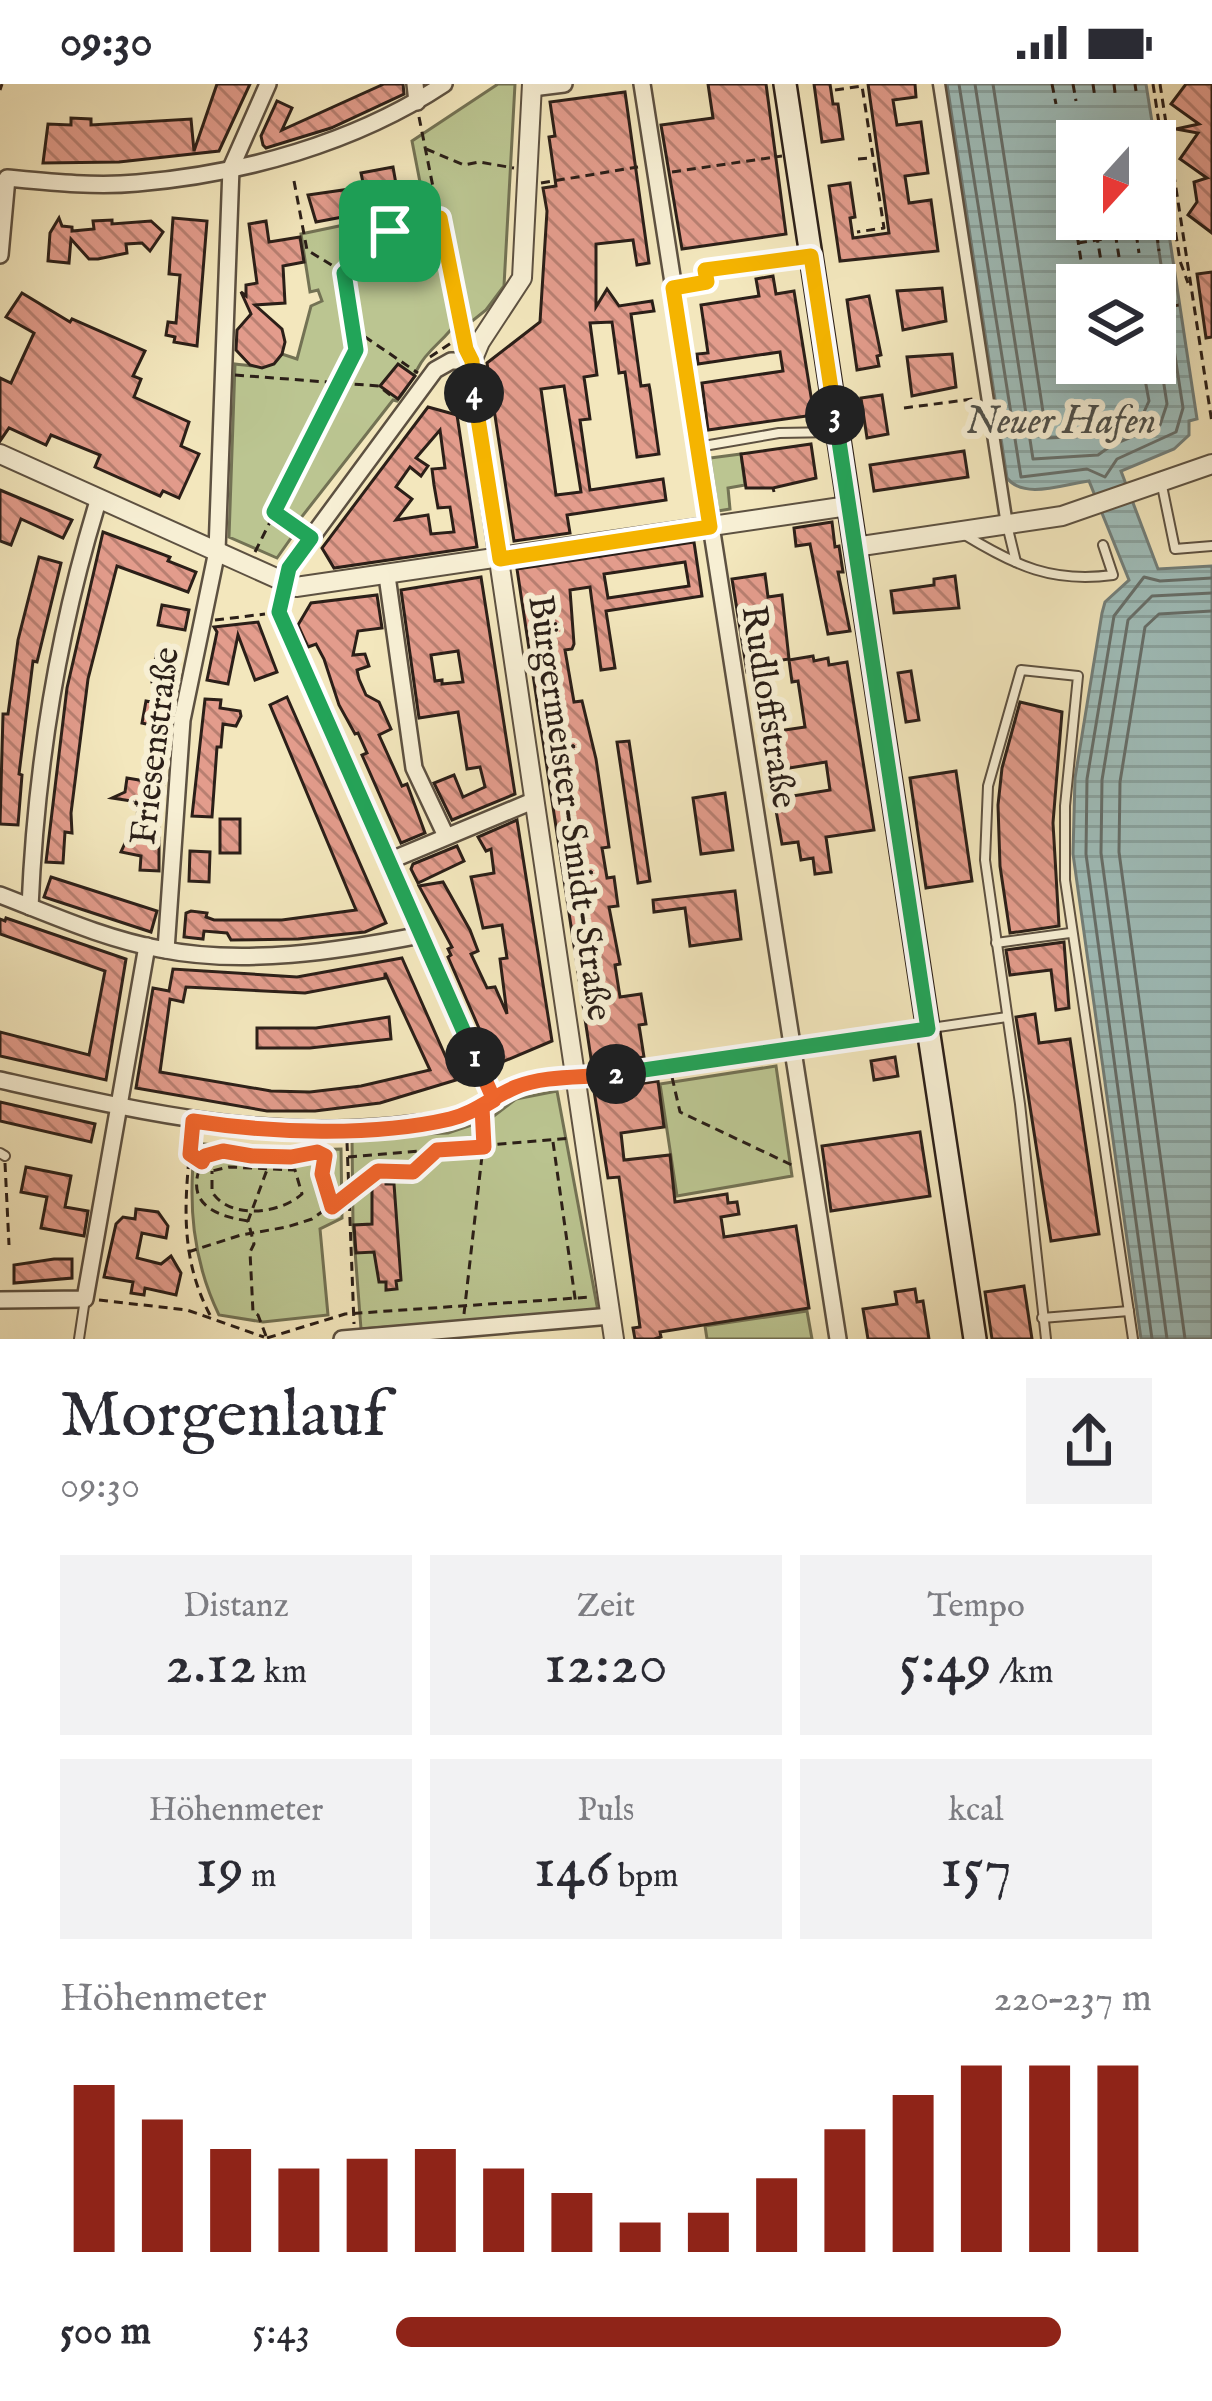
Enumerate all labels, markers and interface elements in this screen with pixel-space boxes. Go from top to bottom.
text: 09:30 [60,14,153,71]
north arrow [1056,120,1176,240]
map controls [1056,120,1176,384]
pin [339,180,441,282]
icon: arrive [357,198,423,264]
button: layers [1056,264,1176,384]
pin: 4 [444,363,504,423]
text: 4 [466,372,482,414]
pin: 3 [805,385,865,445]
text: 3 [829,394,841,436]
water label: Neuer Hafen [966,398,1156,447]
street label: Bürgermeister-Smidt-Straße [516,592,622,1024]
street label: Rudloffstraße [729,602,807,812]
street label: Friesenstraße [121,645,191,847]
pin: 1 [445,1027,505,1087]
text: 1 [469,1036,481,1078]
pin: 2 [586,1044,646,1104]
text: 2 [608,1053,624,1095]
text: Morgenlauf [60,1375,387,1459]
button: share [1026,1378,1152,1504]
text: 09:30 [60,1462,140,1511]
text: Distanz [183,1586,289,1628]
text: Zeit [577,1586,635,1628]
text: Tempo [927,1586,1025,1628]
text: 2.12 [165,1628,257,1704]
text: 12:20 [544,1628,668,1704]
text: 5:49 [899,1628,992,1704]
text: km [257,1652,307,1694]
text: /km [992,1652,1053,1694]
text: Höhenmeter [149,1790,323,1832]
text: Puls [578,1790,634,1832]
text: kcal [949,1790,1004,1832]
text: 19 [195,1832,244,1908]
text: 146 [533,1832,610,1908]
text: 157 [940,1832,1012,1908]
text: m [244,1856,277,1898]
text: bpm [610,1856,679,1898]
text: Höhenmeter [60,1975,267,2024]
text: 220–237 m [993,1975,1152,2024]
text: 500 m [60,2308,151,2357]
text: 5:43 [252,2308,310,2357]

